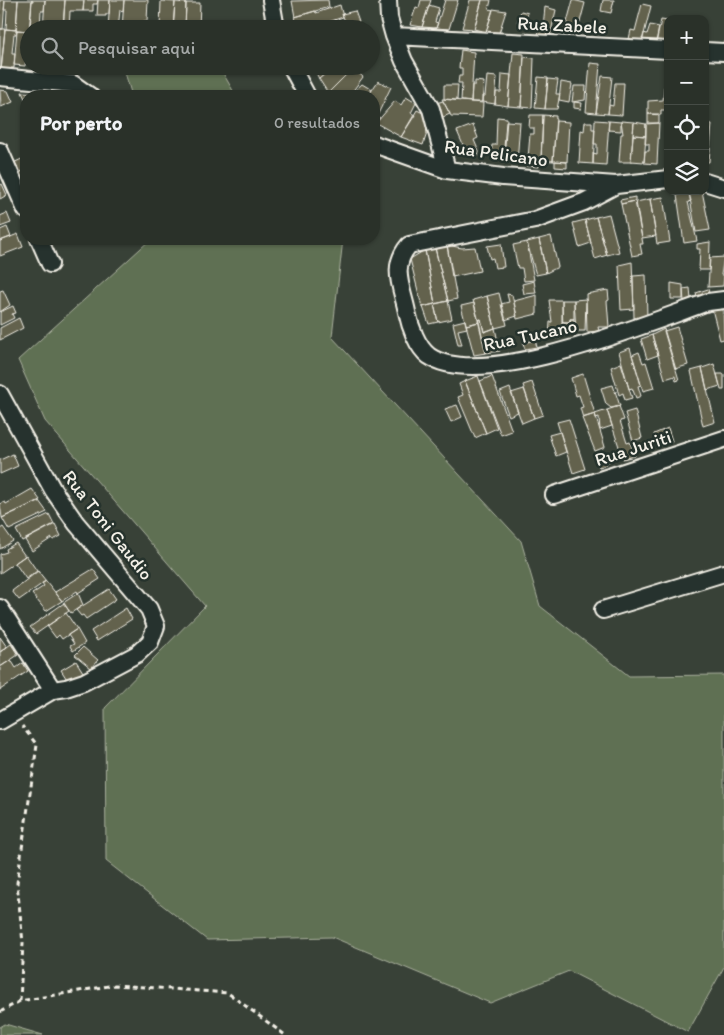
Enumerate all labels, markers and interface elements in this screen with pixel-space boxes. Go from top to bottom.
street label: Rua Zabele [517,11,607,39]
map controls [664,15,709,195]
button: + [664,15,709,60]
search box [20,20,380,75]
icon: search [38,34,66,62]
text: Pesquisar aqui [78,36,195,59]
button: − [664,60,709,105]
button: locate [664,105,709,150]
text: Por perto [40,110,122,135]
text: 0 resultados [274,113,360,132]
street label: Rua Pelicano [443,134,549,172]
button: layers [664,150,709,195]
street label: Rua Tucano [481,314,579,356]
street label: Rua Juriti [592,425,674,471]
street label: Rua Toni Gaudio [58,465,158,585]

